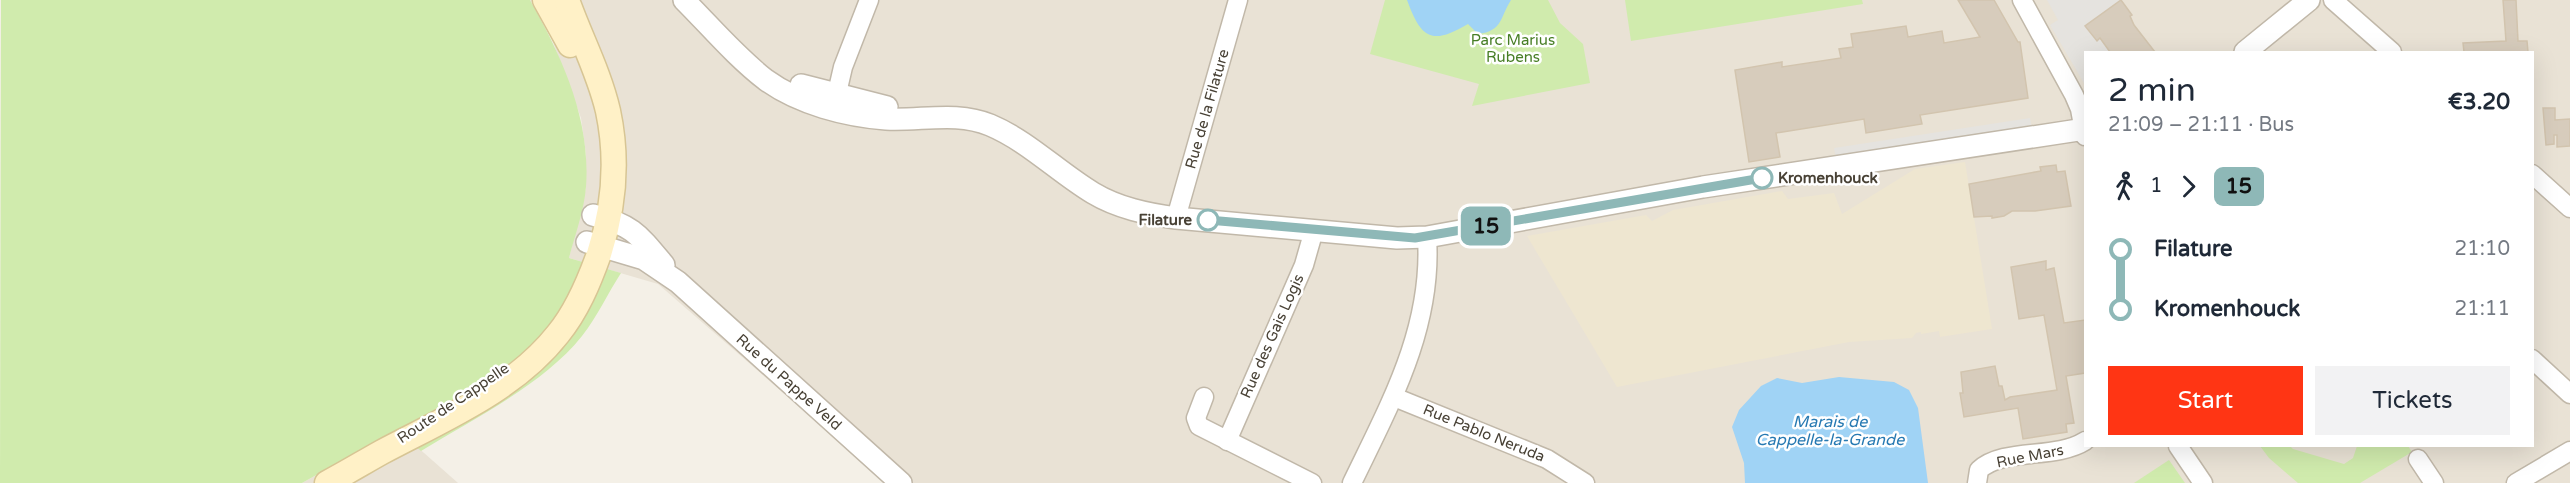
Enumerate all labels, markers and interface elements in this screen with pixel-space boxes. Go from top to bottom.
park label: Parc Marius Rubens [1471,31,1555,66]
street label: Rue de la Filature [1181,47,1233,171]
text: 2 min [2108,71,2196,110]
text: €3.20 [2448,89,2510,115]
text: 21:09 – 21:11 · Bus [2108,113,2294,137]
marker: Kromenhouck [1751,167,1773,189]
place label: Kromenhouck [1778,169,1878,187]
icon: walk [2108,170,2141,203]
icon: forward [2172,170,2205,203]
text: 1 [2150,174,2163,198]
text: 15 [2226,174,2252,199]
line badge: 15 [1459,206,1513,246]
marker: Filature [1197,209,1219,231]
place label: Filature [1138,211,1192,229]
text: 15 [1473,214,1499,239]
text: Filature [2154,236,2233,262]
text: 21:10 [2455,237,2510,261]
street label: Rue des Gais Logis [1237,271,1307,401]
text: Kromenhouck [2154,296,2300,322]
text: 21:11 [2455,297,2510,321]
street label: Rue du Pappe Veld [733,330,845,434]
street label: Route de Cappelle [394,359,512,447]
button: Start [2108,366,2303,435]
button: Tickets [2315,366,2510,435]
street label: Rue Pablo Neruda [1421,400,1547,466]
water label: Marais de Cappelle-la-Grande [1756,412,1905,450]
street label: Rue Mars [1995,441,2065,471]

